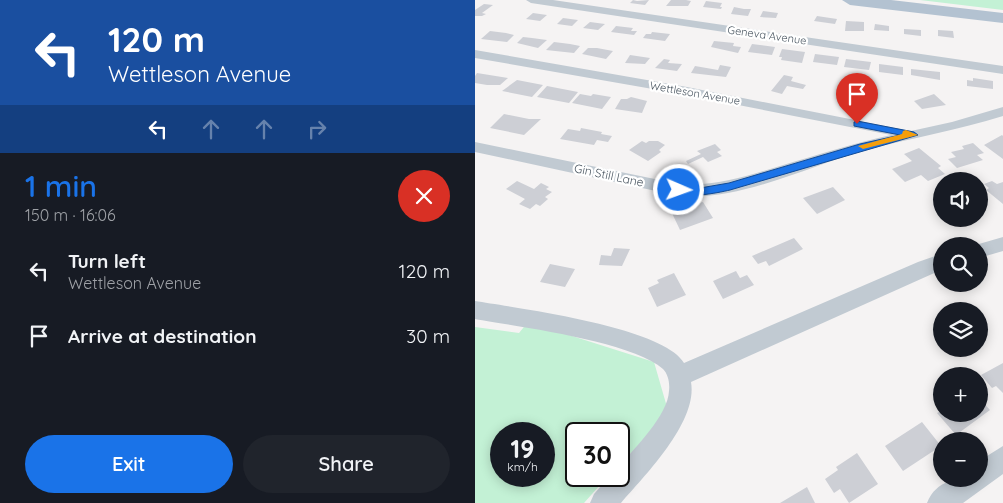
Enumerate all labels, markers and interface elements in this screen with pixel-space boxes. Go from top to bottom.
text: 120 m [108,17,205,61]
icon: left [25,20,90,85]
street label: Geneva Avenue [727,23,807,47]
text: Wettleson Avenue [108,60,291,88]
pin [836,73,878,124]
street label: Wettleson Avenue [649,78,741,108]
icon: arrive [843,80,871,108]
icon: left [144,115,172,143]
icon: ahead [197,115,225,143]
icon: ahead [250,115,278,143]
icon: right [303,115,331,143]
street label: Gin Still Lane [573,160,645,190]
position arrow [652,163,704,215]
text: 1 min [25,167,97,205]
button: close [398,170,450,222]
map controls [933,172,988,487]
button: sound [933,172,988,227]
text: 150 m · 16:06 [25,205,116,225]
button: search [933,237,988,292]
text: Turn left [68,249,146,273]
icon: left [25,257,53,285]
text: 120 m [399,259,450,283]
text: Wettleson Avenue [68,273,201,293]
button: layers [933,302,988,357]
icon: arrive [25,322,53,350]
text: Arrive at destination [68,324,257,348]
text: 30 m [406,324,450,348]
button: + [933,367,988,422]
speed limit sign: 30 [565,422,630,487]
button: − [933,432,988,487]
text: 19 [511,433,534,464]
button: Exit [25,435,233,493]
button: Share [243,435,450,493]
text: km/h [507,459,538,474]

